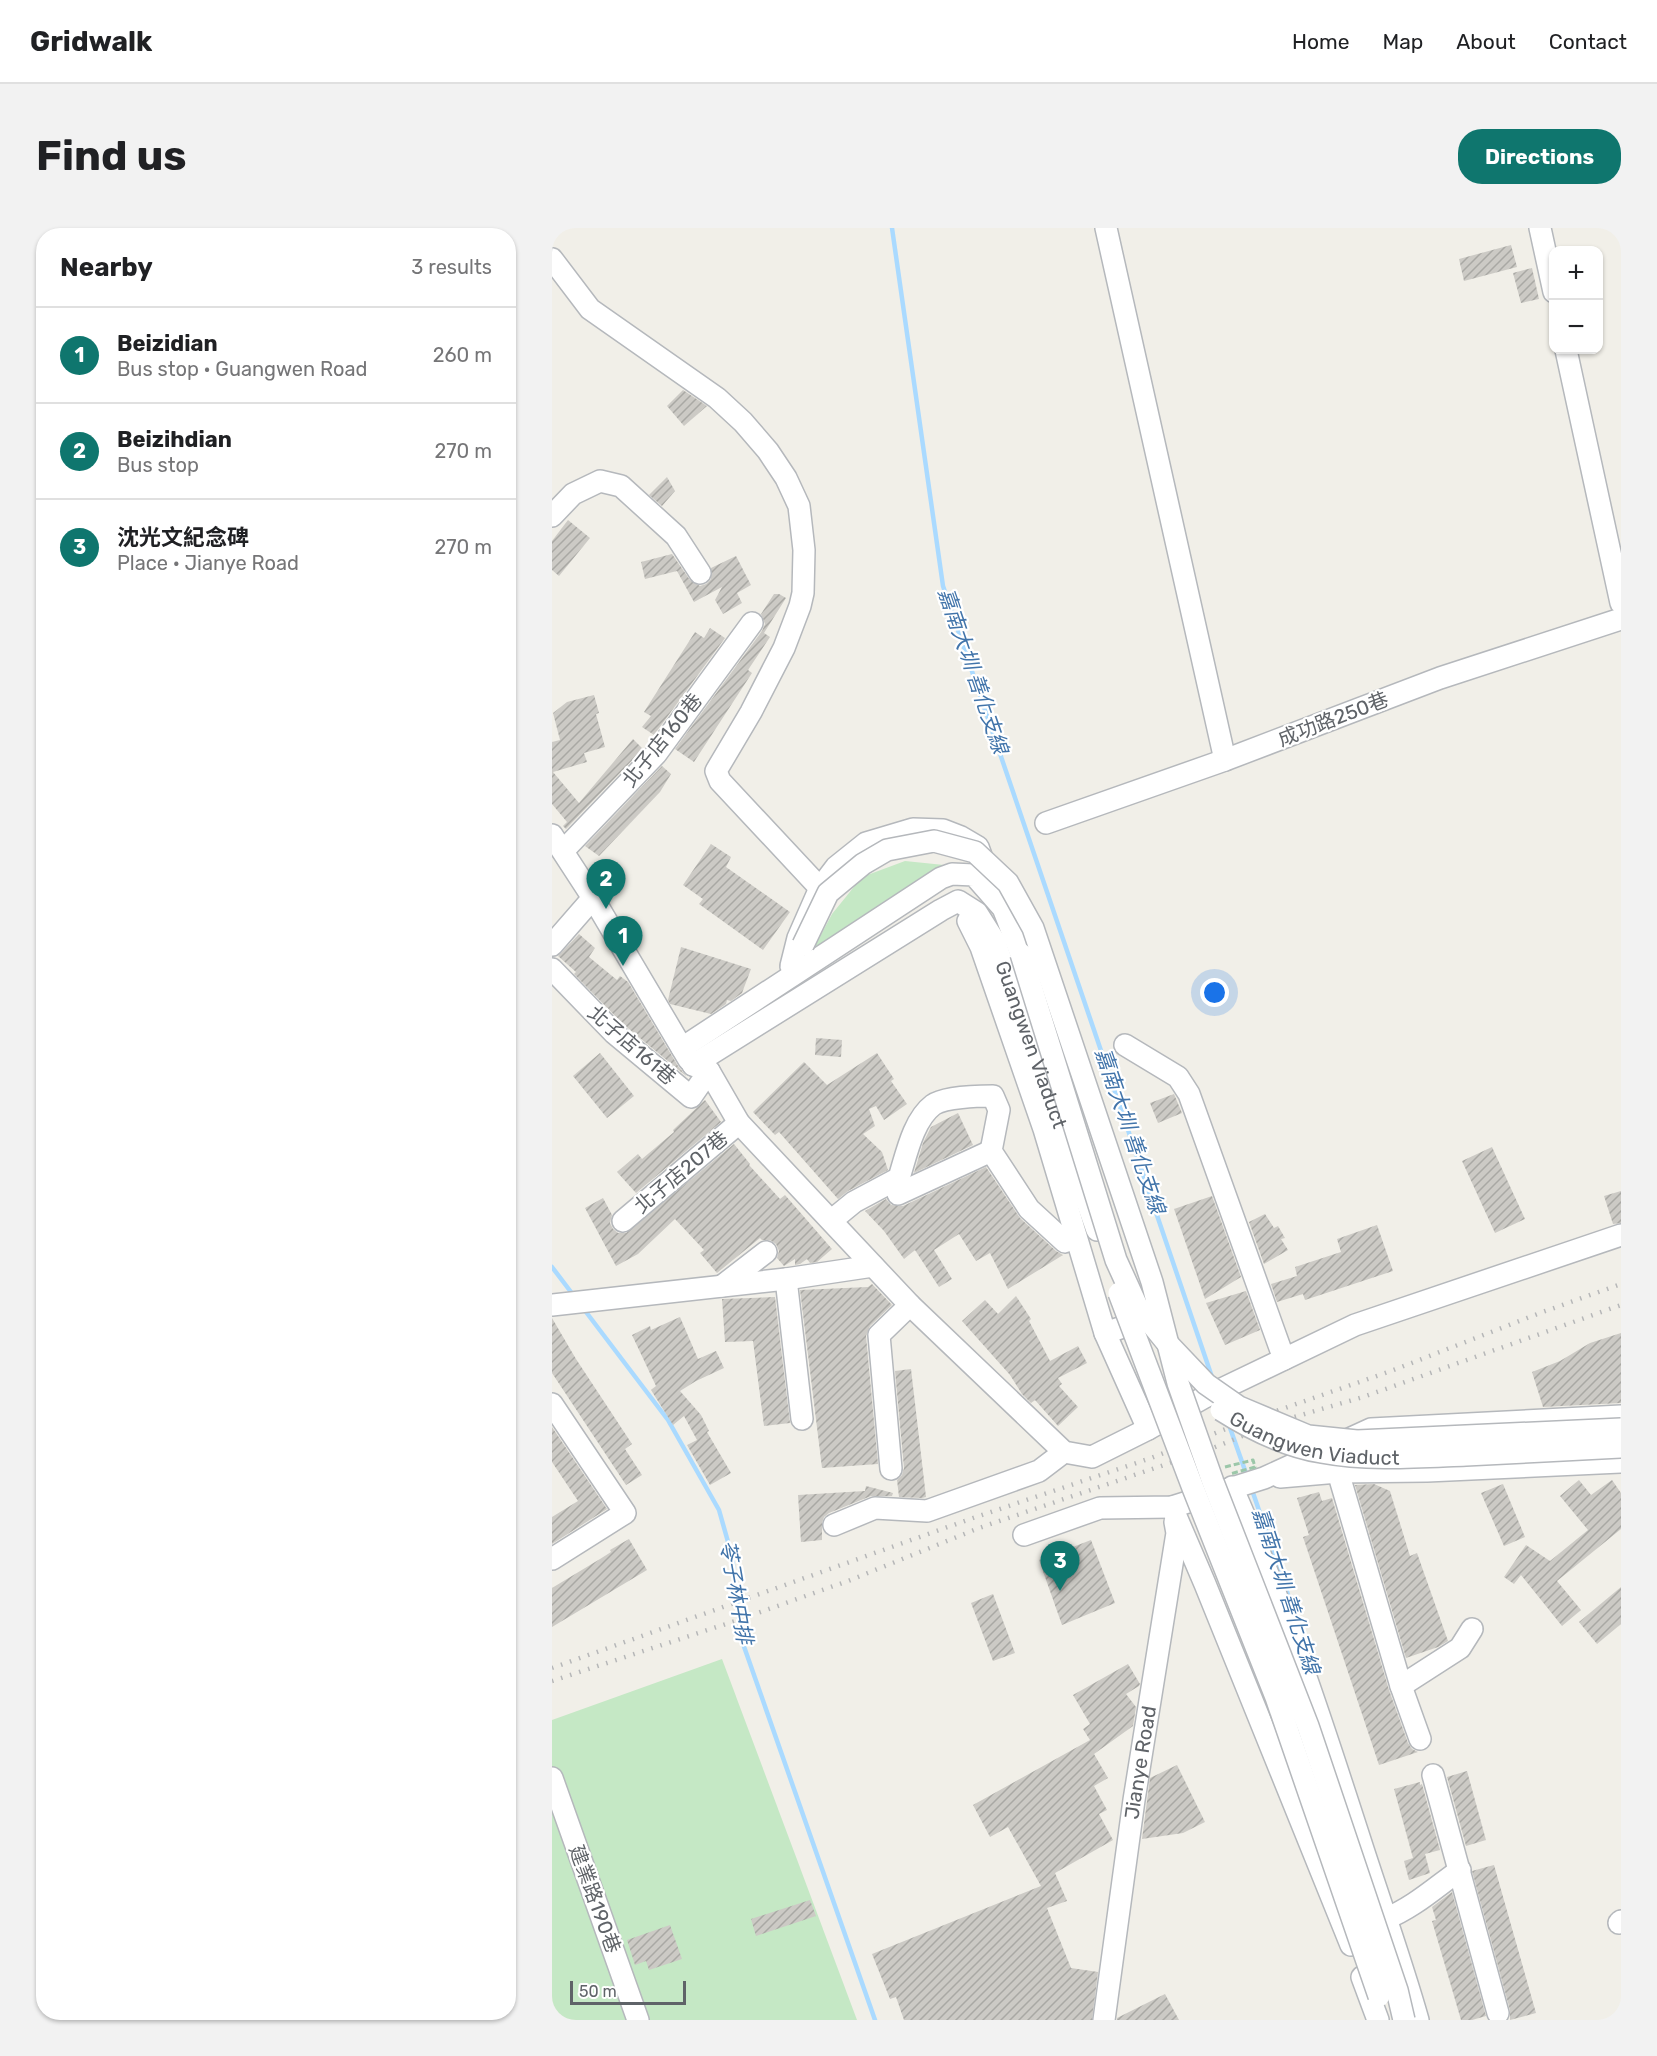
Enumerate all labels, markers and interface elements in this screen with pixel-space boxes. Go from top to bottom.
text: Gridwalk [30,25,152,58]
text: Home [1292,29,1349,54]
text: Map [1382,29,1423,54]
text: About [1456,29,1516,54]
text: Contact [1549,29,1627,54]
button: Directions [1458,129,1621,184]
text: Find us [36,131,187,181]
map controls [1549,246,1603,354]
button: + [1549,246,1603,300]
text: Nearby [60,252,153,283]
text: 3 results [411,255,492,279]
button: − [1549,300,1603,354]
text: Beizidian [117,330,218,357]
text: 1 [75,343,84,367]
text: 260 m [433,343,492,367]
text: Bus stop · Guangwen Road [117,357,367,381]
text: Beizihdian [117,426,232,453]
text: 2 [73,439,86,463]
text: 270 m [435,439,492,463]
text: Bus stop [117,453,199,477]
text: 沈光文紀念碑 [117,524,249,551]
text: 3 [73,535,86,559]
text: 270 m [435,535,492,559]
text: Place · Jianye Road [117,551,299,575]
water label: 嘉南大圳 善化支線 [933,585,1014,759]
street label: 成功路250巷 [1274,687,1392,751]
street label: 北子店160巷 [617,688,707,792]
pin: 2 [586,860,626,909]
pin: 1 [604,916,642,966]
street label: Guangwen Viaduct [990,958,1072,1132]
your location [1200,978,1229,1007]
street label: 北子店161巷 [583,1000,681,1090]
water label: 嘉南大圳 善化支線 [1090,1045,1171,1219]
street label: 北子店207巷 [629,1126,733,1218]
street label: Guangwen Viaduct [1225,1406,1400,1470]
water label: 嘉南大圳 善化支線 [1248,1505,1326,1679]
water label: 苓子林中排 [715,1538,758,1649]
pin: 3 [1040,1542,1080,1591]
street label: Jianye Road [1119,1704,1161,1821]
street label: 建業路190巷 [564,1842,626,1956]
scale bar [570,1978,686,2006]
text: 50 m [579,1982,617,2001]

